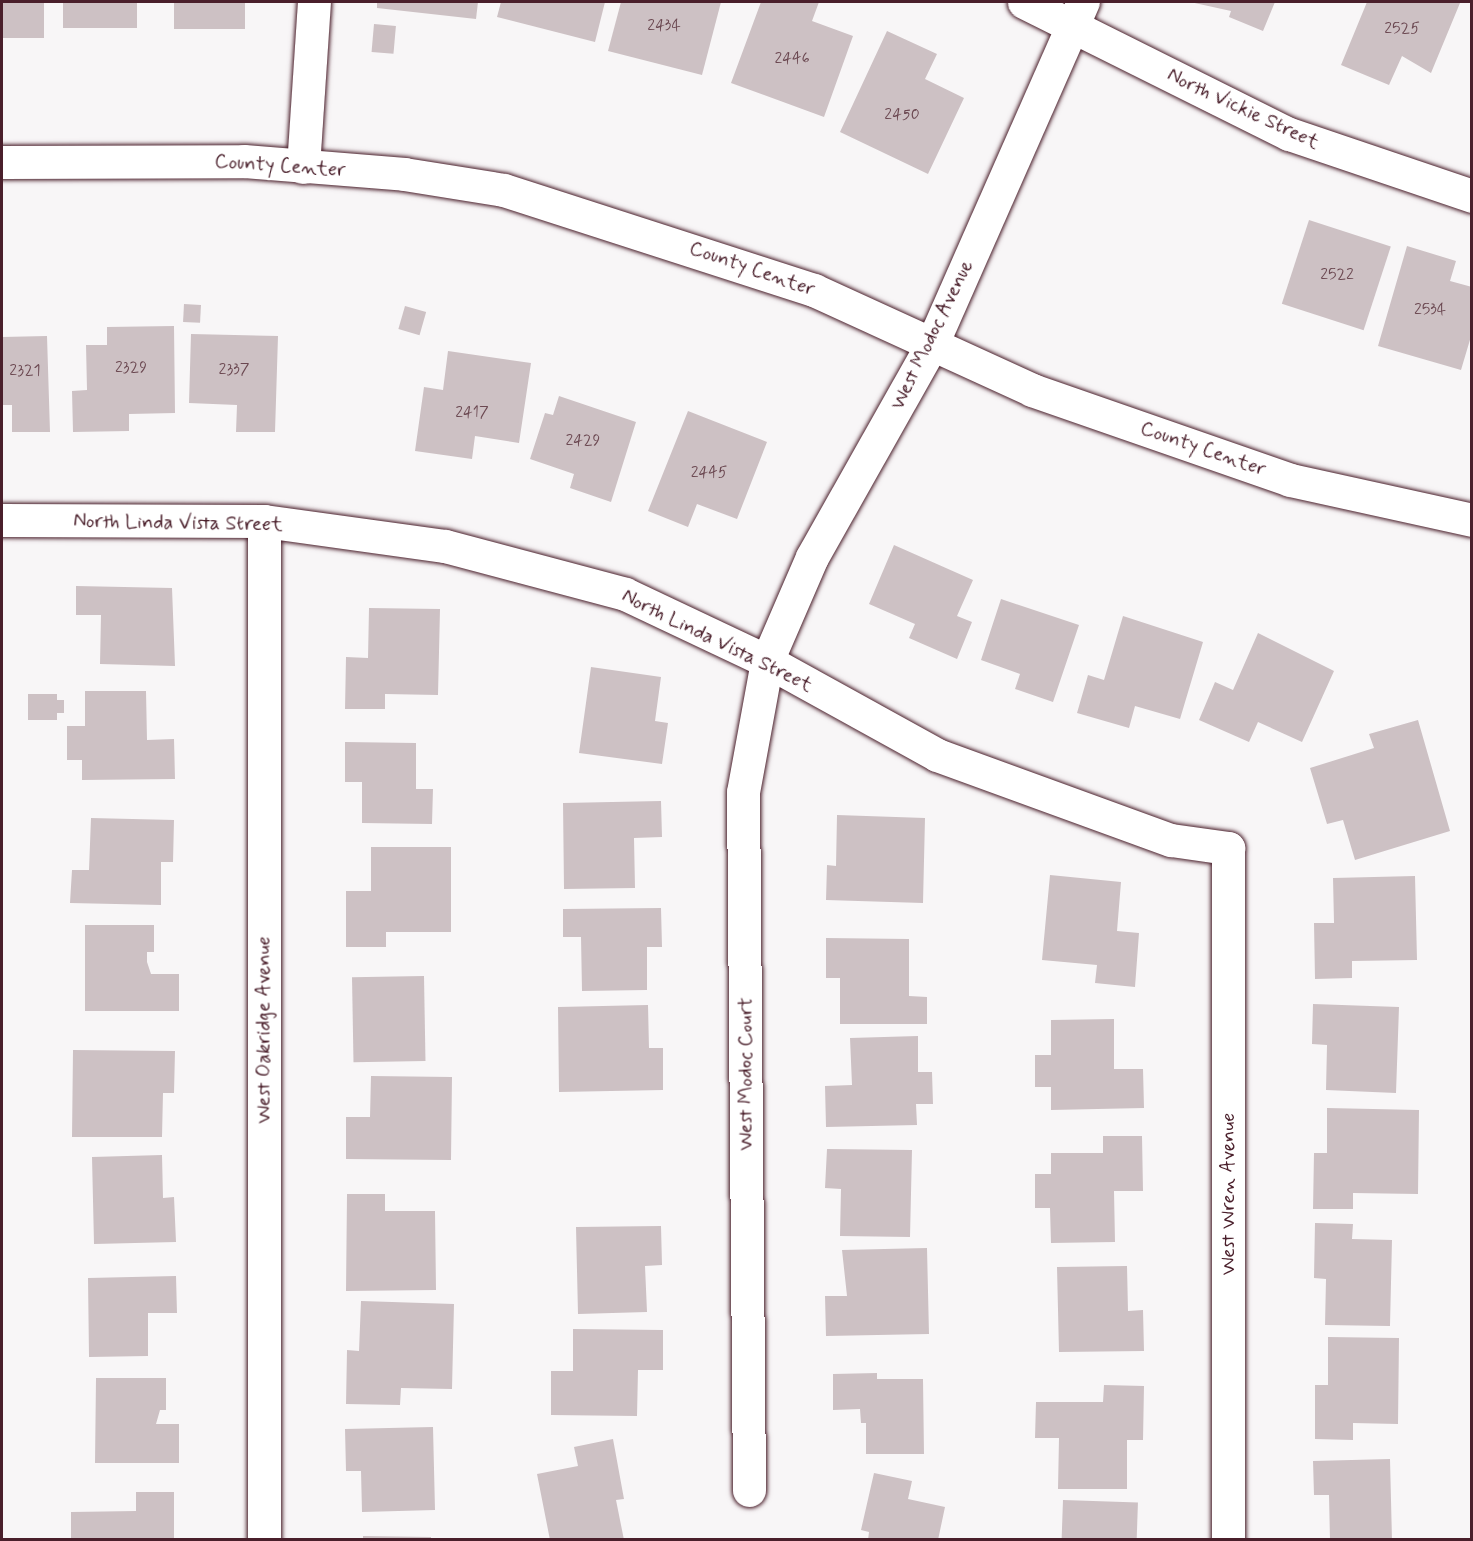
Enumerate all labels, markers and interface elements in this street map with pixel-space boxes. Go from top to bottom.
house number: 2434 [647,16,681,36]
house number: 2525 [1384,19,1420,39]
house number: 2446 [774,49,810,69]
street label: North Vickie Street [1163,63,1323,155]
house number: 2450 [884,105,920,125]
street label: County Center [216,150,344,182]
street label: County Center [688,237,816,301]
street label: West Modoc Avenue [885,255,979,415]
house number: 2522 [1320,265,1354,285]
house number: 2534 [1414,300,1446,320]
house number: 2329 [115,358,147,378]
house number: 2337 [219,360,249,380]
house number: 2321 [9,361,41,381]
house number: 2417 [455,403,489,423]
street label: County Center [1139,417,1267,481]
house number: 2429 [566,431,600,451]
house number: 2445 [691,463,727,483]
street label: North Linda Vista Street [73,509,283,537]
street label: North Linda Vista Street [618,584,816,698]
street label: West Oakridge Avenue [252,935,276,1125]
street label: West Modoc Court [734,998,758,1150]
street label: West Wren Avenue [1216,1111,1240,1277]

